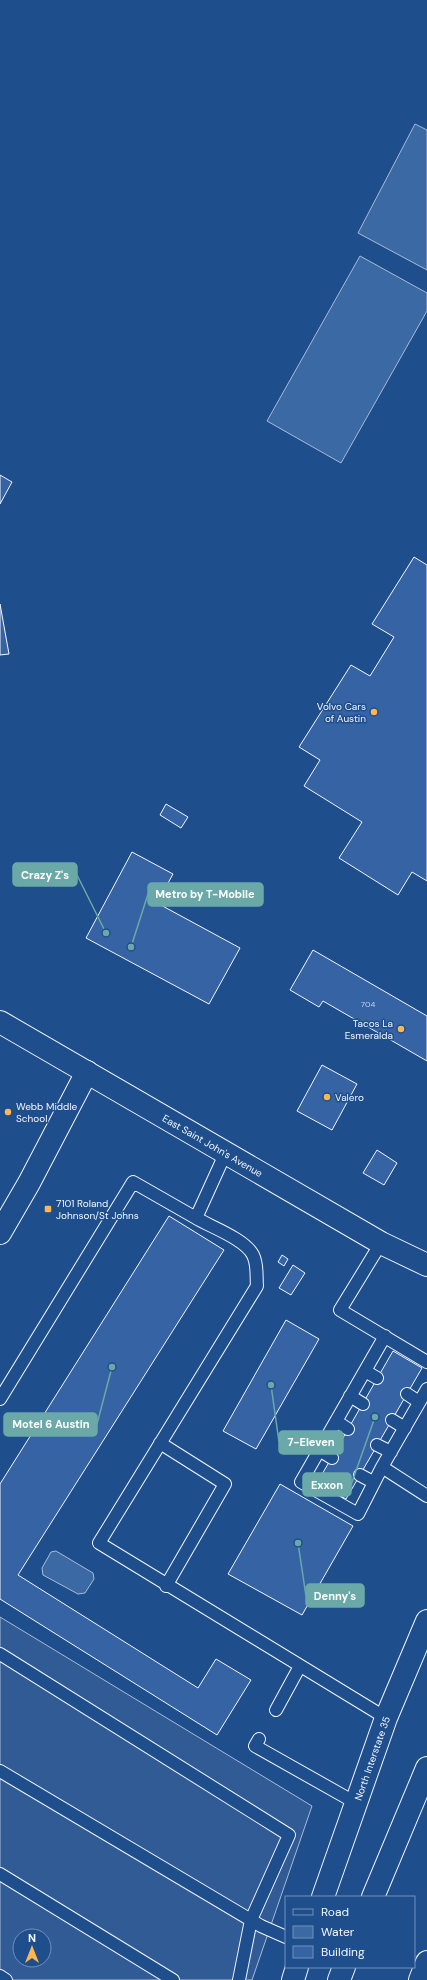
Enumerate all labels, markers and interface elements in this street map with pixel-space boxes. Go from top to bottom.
place label: Volvo Cars of Austin [317,700,366,725]
marker: Volvo Cars of Austin [369,707,379,717]
callout: Crazy Z's [13,863,77,886]
text: Crazy Z's [21,868,69,882]
callout: Metro by T-Mobile [148,883,263,906]
text: Metro by T-Mobile [155,887,255,901]
house number: 704 [361,999,375,1009]
place label: Tacos La Esmeralda [345,1017,393,1042]
marker: Tacos La Esmeralda [396,1024,406,1034]
place label: Valero [335,1091,364,1104]
marker: Valero [322,1092,332,1102]
place label: Webb Middle School [16,1100,78,1125]
marker: Webb Middle School [3,1107,13,1117]
street label: East Saint John's Avenue [160,1112,265,1180]
place label: 7101 Roland Johnson/St Johns [56,1197,139,1222]
marker: 7101 Roland Johnson/St Johns [43,1204,53,1214]
callout: Motel 6 Austin [4,1413,97,1436]
text: Motel 6 Austin [12,1417,90,1431]
callout: 7-Eleven [279,1431,343,1454]
text: 7-Eleven [287,1435,335,1449]
callout: Exxon [303,1473,351,1496]
text: Exxon [311,1478,343,1492]
callout: Denny's [306,1584,364,1607]
text: Denny's [314,1589,356,1603]
street label: North Interstate 35 [351,1715,393,1802]
legend [285,1896,415,1968]
text: Road [321,1904,349,1920]
text: Water [321,1924,355,1940]
north arrow [12,1928,52,1968]
text: N [28,1931,36,1945]
text: Building [321,1944,365,1960]

